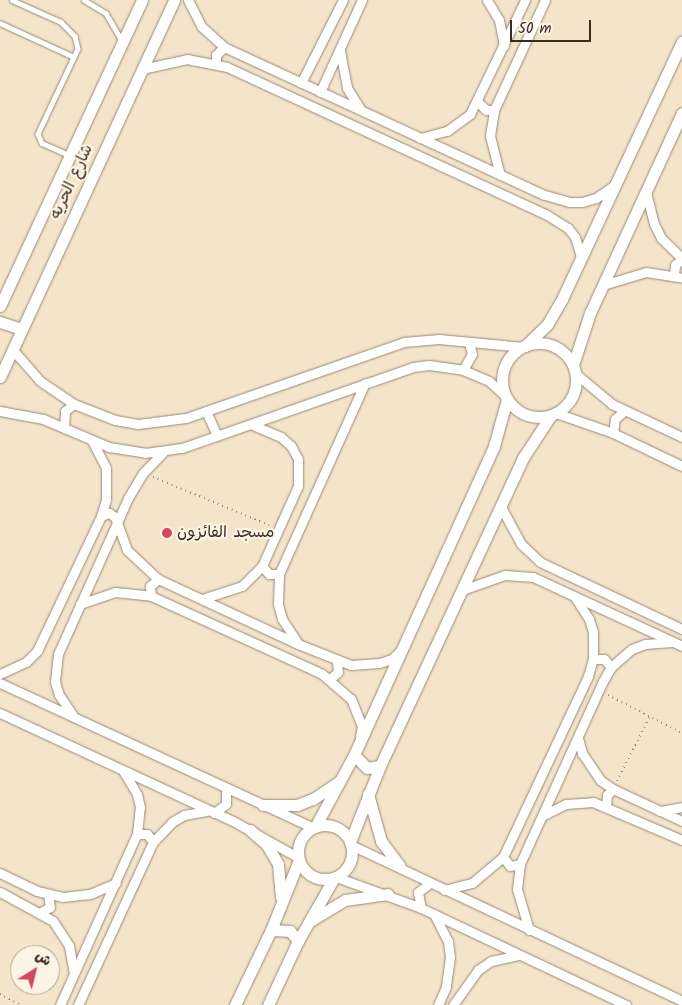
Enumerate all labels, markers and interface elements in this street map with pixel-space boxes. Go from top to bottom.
scale bar [512,10,593,42]
text: 50 m [518,17,552,41]
street label: شارع الحريه [46,142,98,222]
place label: مسجد الفائزون [177,523,274,543]
marker: مسجد الفائزون [161,527,173,539]
north arrow [10,945,60,995]
text: ش [31,945,56,972]

